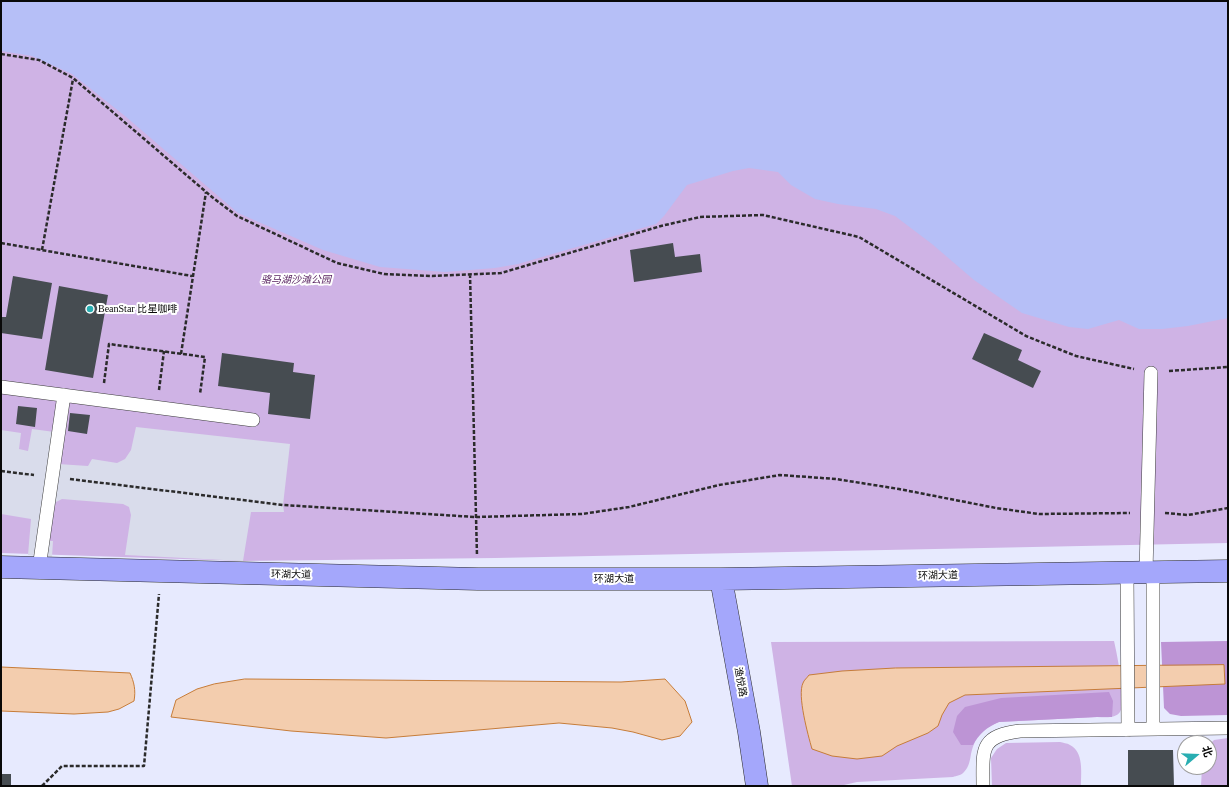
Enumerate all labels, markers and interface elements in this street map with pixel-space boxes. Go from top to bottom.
park label: 骆马湖沙滩公园 [261,274,331,286]
place label: BeanStar 比星咖啡 [98,303,177,315]
marker: BeanStar 比星咖啡 [85,304,95,314]
street label: 环湖大道 [271,569,311,581]
street label: 环湖大道 [918,570,958,582]
street label: 环湖大道 [594,573,634,585]
street label: 渔悦路 [731,666,749,698]
north arrow [1177,735,1217,775]
text: 北 [1200,744,1215,759]

